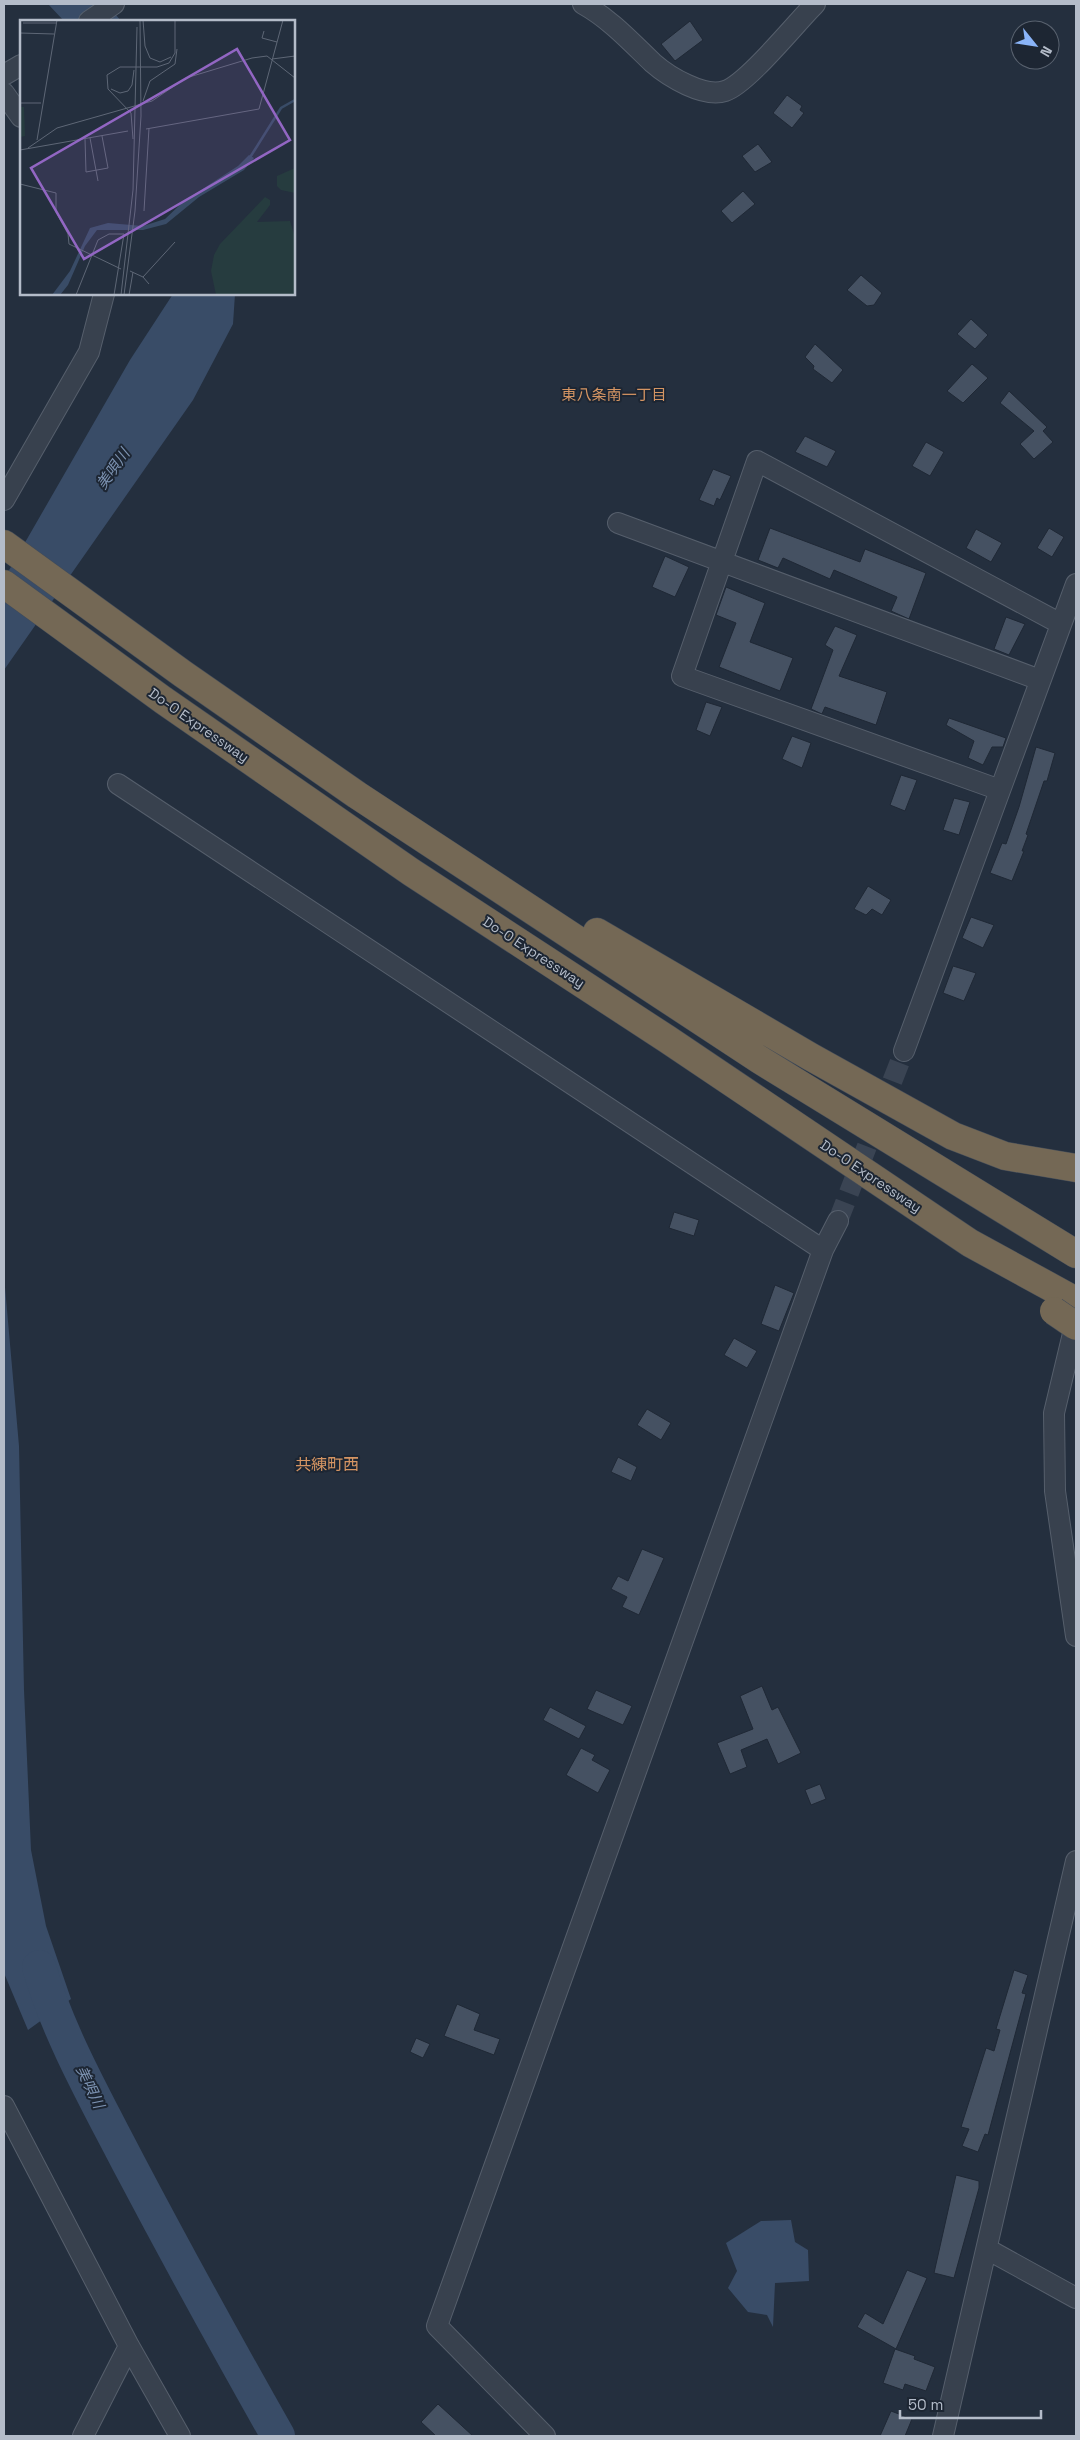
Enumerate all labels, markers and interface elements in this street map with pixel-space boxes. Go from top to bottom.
inset map [20,20,295,295]
north arrow [1010,20,1060,70]
text: N [1036,43,1056,60]
district label: 東八条南一丁目 [561,385,667,404]
water label: 美唄川 [92,443,134,493]
street label: Do-O Expressway [146,684,252,766]
street label: Do-O Expressway [480,912,588,992]
street label: Do-O Expressway [817,1136,925,1216]
district label: 共練町西 [295,1454,359,1475]
water label: 美唄川 [72,2062,109,2113]
scale bar [900,2388,1041,2420]
text: 50 m [908,2395,943,2414]

